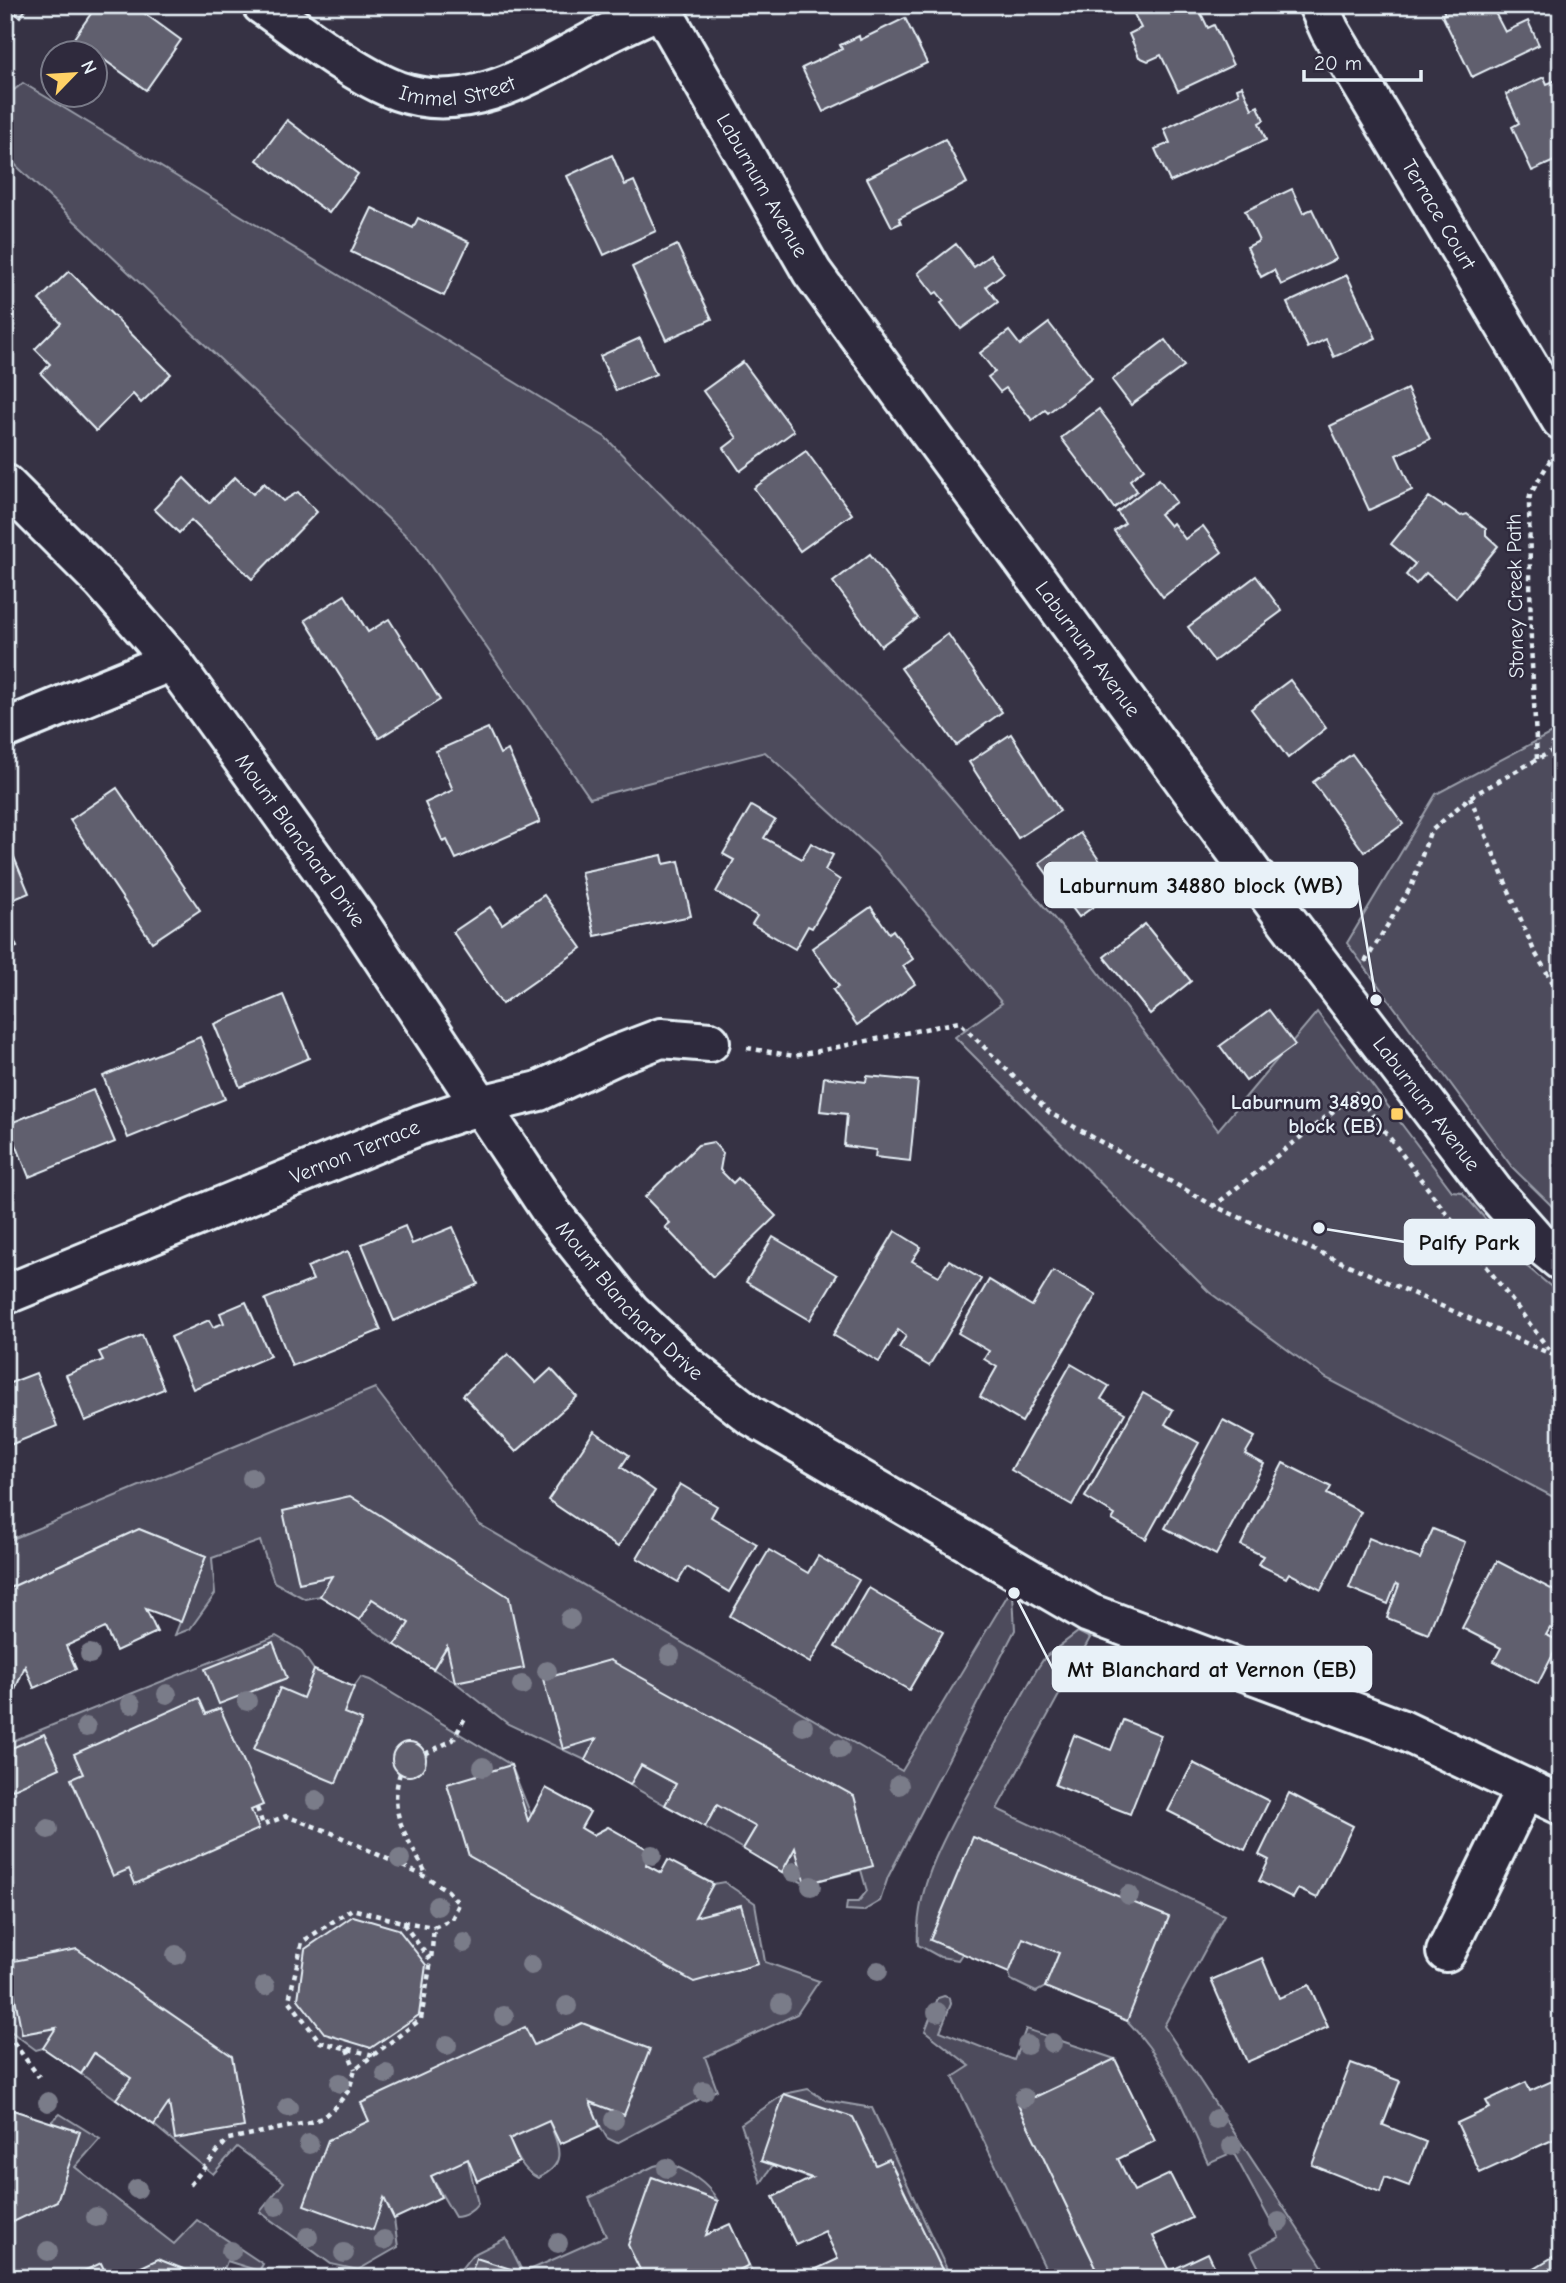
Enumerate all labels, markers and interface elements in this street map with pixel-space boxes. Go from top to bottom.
north arrow [38,38,108,108]
scale bar [1304,38,1421,82]
text: 20 m [1314,51,1362,75]
text: N [76,57,101,78]
street label: Immel Street [396,70,520,111]
street label: Laburnum Avenue [712,109,813,262]
street label: Terrace Court [1397,155,1481,275]
street label: Stoney Creek Path [1502,513,1528,679]
street label: Laburnum Avenue [1031,577,1146,721]
street label: Mount Blanchard Drive [230,749,371,931]
callout: Laburnum 34880 block (WB) [1045,863,1357,907]
text: Laburnum 34880 block (WB) [1059,872,1343,899]
street label: Laburnum Avenue [1368,1032,1485,1176]
place label: Laburnum 34890 block (EB) [1231,1090,1383,1138]
marker: Laburnum 34890 block (EB) [1389,1106,1405,1122]
street label: Vernon Terrace [286,1114,423,1189]
street label: Mount Blanchard Drive [551,1216,708,1385]
callout: Palfy Park [1405,1220,1534,1264]
text: Palfy Park [1419,1229,1519,1256]
callout: Mt Blanchard at Vernon (EB) [1053,1647,1371,1691]
text: Mt Blanchard at Vernon (EB) [1067,1656,1357,1683]

